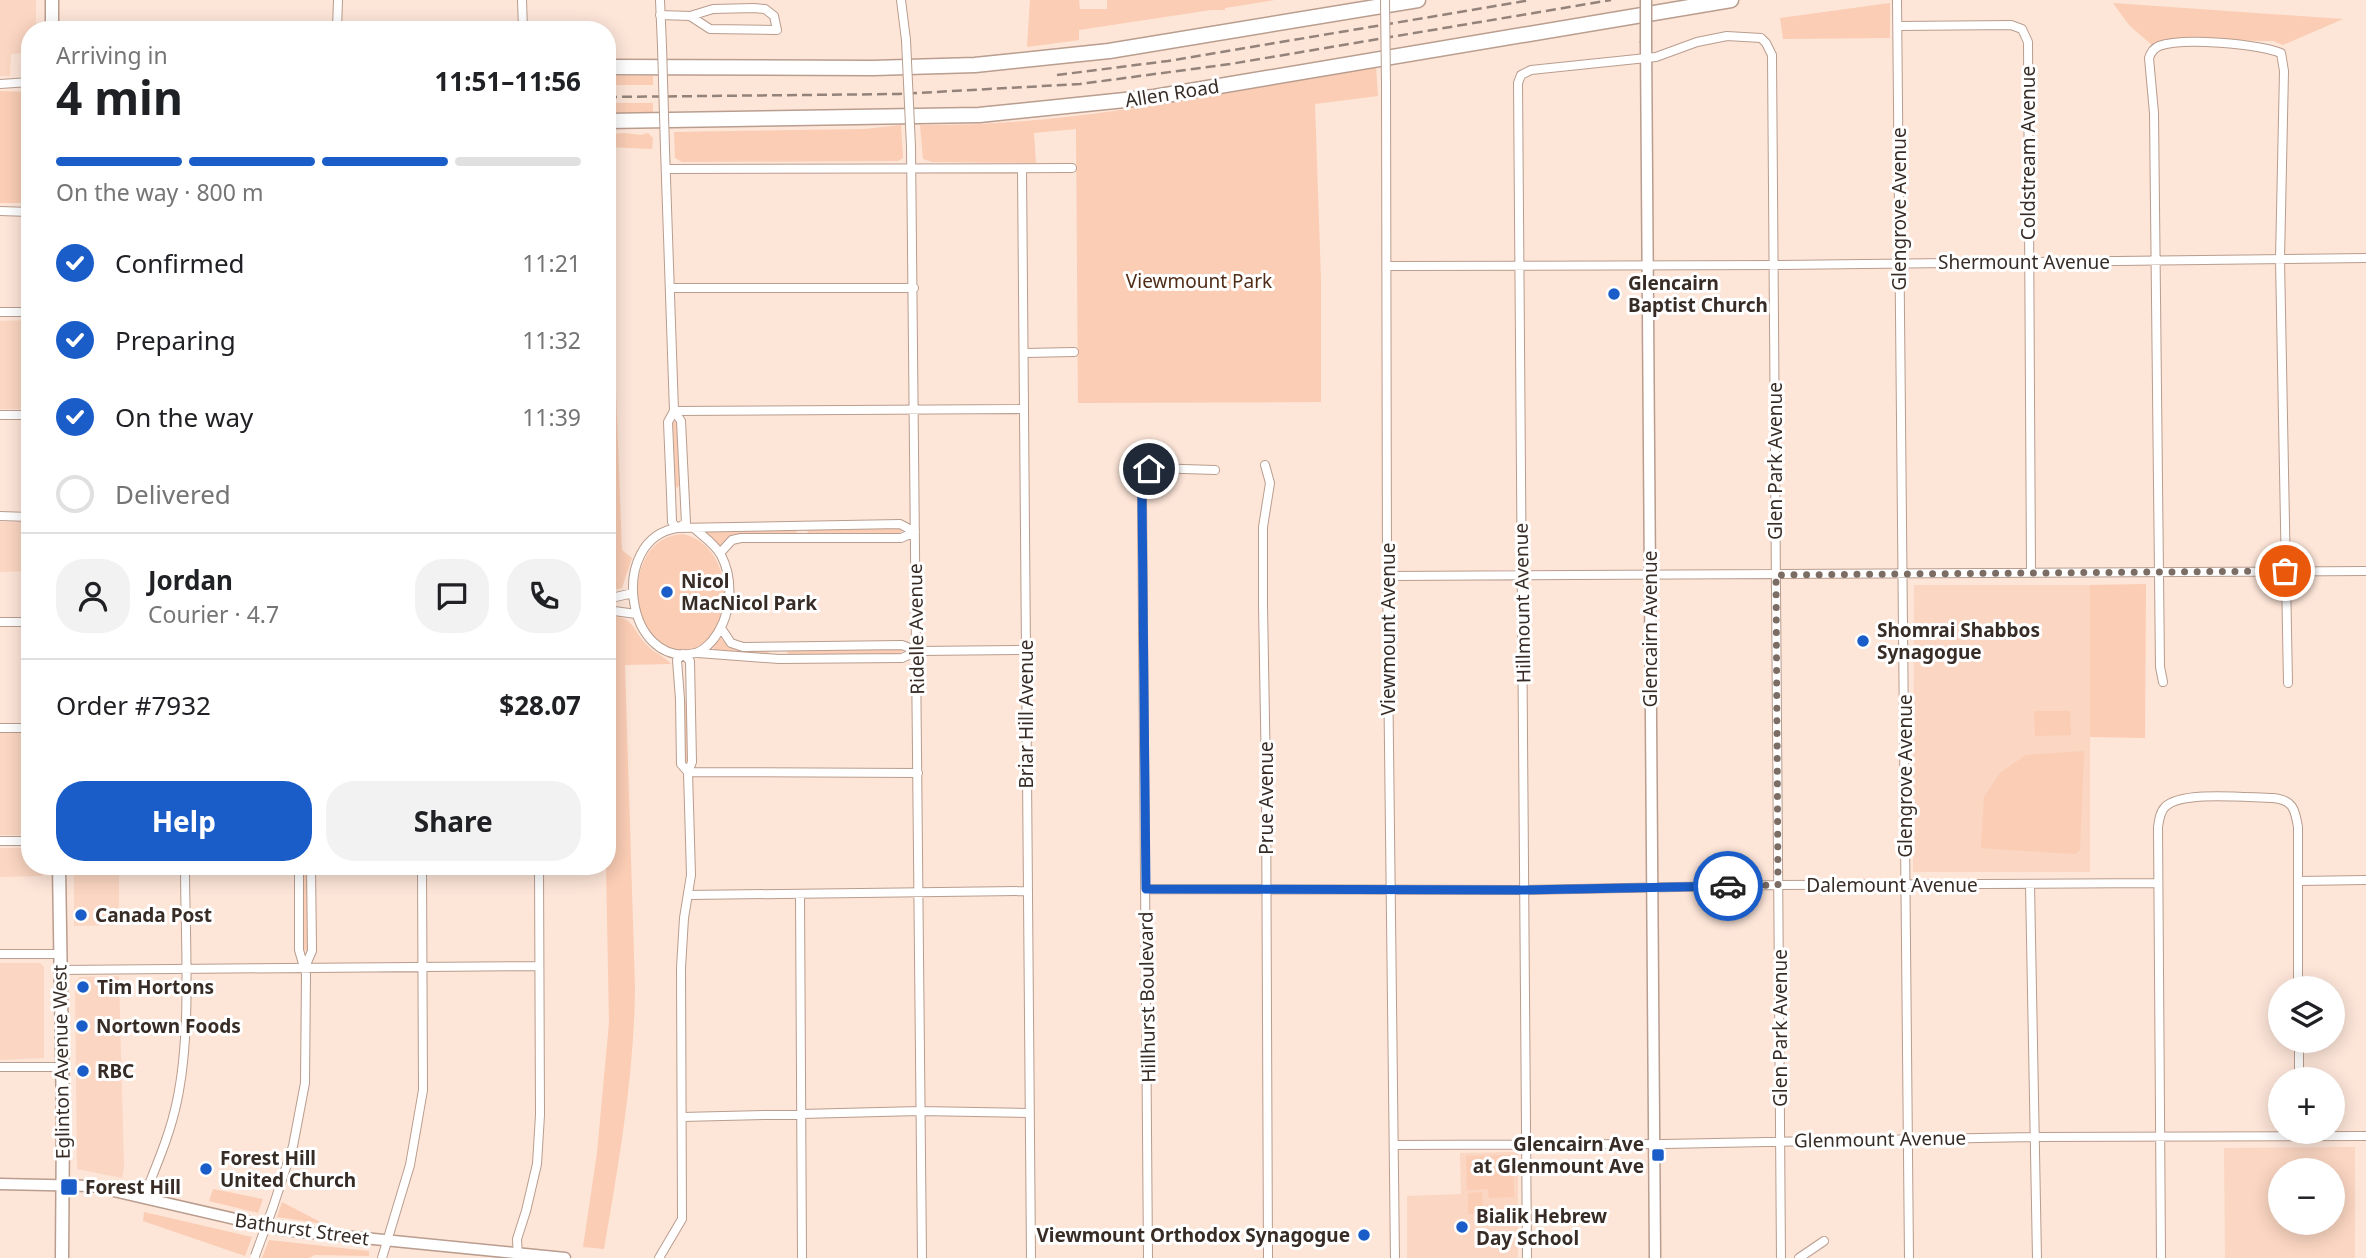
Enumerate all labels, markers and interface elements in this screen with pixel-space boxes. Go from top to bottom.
text: Arriving in [56,39,168,71]
text: 11:51–11:56 [434,63,581,99]
text: 4 min [56,66,183,128]
street label: Coldstream Avenue [2015,66,2041,240]
street label: Allen Road [1123,73,1221,113]
street label: Glengrove Avenue [1886,127,1912,291]
text: On the way · 800 m [56,176,263,208]
icon: check [56,244,94,282]
text: Confirmed [115,245,245,281]
text: 11:21 [522,247,581,279]
street label: Shermount Avenue [1938,249,2110,275]
park label: Viewmount Park [1126,268,1272,294]
place label: Glencairn Baptist Church [1628,270,1768,318]
marker: Glencairn Baptist Church [1606,286,1622,302]
icon: check [56,321,94,359]
text: Preparing [115,322,236,358]
text: 11:32 [522,324,581,356]
street label: Glen Park Avenue [1762,382,1788,540]
icon: check [56,398,94,436]
text: On the way [115,399,253,435]
text: 11:39 [522,401,581,433]
pin [1119,439,1179,499]
icon: home [1130,450,1168,488]
text: Delivered [115,476,231,512]
street label: Hillmount Avenue [1508,523,1536,683]
pin [2255,541,2315,601]
street label: Viewmount Avenue [1375,543,1401,715]
street label: Glencairn Avenue [1637,550,1663,708]
icon: bag [2266,552,2304,590]
button: person [56,559,130,633]
button: chat [415,559,489,633]
button: phone [507,559,581,633]
text: Jordan [148,562,233,598]
street label: Ridelle Avenue [902,563,930,695]
place label: Nicol MacNicol Park [681,568,817,616]
marker: Nicol MacNicol Park [659,584,675,600]
text: Courier · 4.7 [148,598,279,630]
place label: Shomrai Shabbos Synagogue [1877,617,2040,665]
marker: Shomrai Shabbos Synagogue [1855,633,1871,649]
street label: Briar Hill Avenue [1013,640,1039,788]
text: Order #7932 [56,687,211,723]
text: $28.07 [499,687,581,723]
street label: Glengrove Avenue [1892,694,1918,858]
street label: Prue Avenue [1253,741,1279,855]
button: Help [56,781,312,861]
button: Share [326,781,581,861]
courier [1693,851,1763,921]
icon: car [1709,867,1747,905]
street label: Dalemount Avenue [1806,872,1978,898]
place label: Canada Post [95,902,212,928]
marker: Canada Post [73,907,89,923]
street label: Hillhurst Boulevard [1133,911,1161,1083]
street label: Glen Park Avenue [1767,949,1793,1107]
street label: Eglinton Avenue West [46,964,76,1159]
place label: Tim Hortons [97,974,214,1000]
map controls [2268,976,2345,1235]
button: layers [2268,976,2345,1053]
marker: Tim Hortons [75,979,91,995]
place label: Nortown Foods [96,1013,241,1039]
marker: Nortown Foods [74,1018,90,1034]
place label: RBC [97,1058,134,1084]
marker: RBC [75,1063,91,1079]
button: + [2268,1067,2345,1144]
street label: Glenmount Avenue [1794,1124,1966,1154]
place label: Glencairn Ave at Glenmount Ave [1473,1131,1644,1179]
place label: Forest Hill United Church [220,1145,356,1193]
marker: Glencairn Ave at Glenmount Ave [1650,1147,1666,1163]
button: − [2268,1158,2345,1235]
marker: Forest Hill United Church [198,1161,214,1177]
place label: Forest Hill [85,1174,181,1200]
marker: Forest Hill [59,1177,79,1197]
place label: Bialik Hebrew Day School [1476,1203,1608,1251]
street label: Bathurst Street [233,1207,371,1251]
marker: Bialik Hebrew Day School [1454,1219,1470,1235]
place label: Viewmount Orthodox Synagogue [1036,1222,1350,1248]
marker: Viewmount Orthodox Synagogue [1356,1227,1372,1243]

